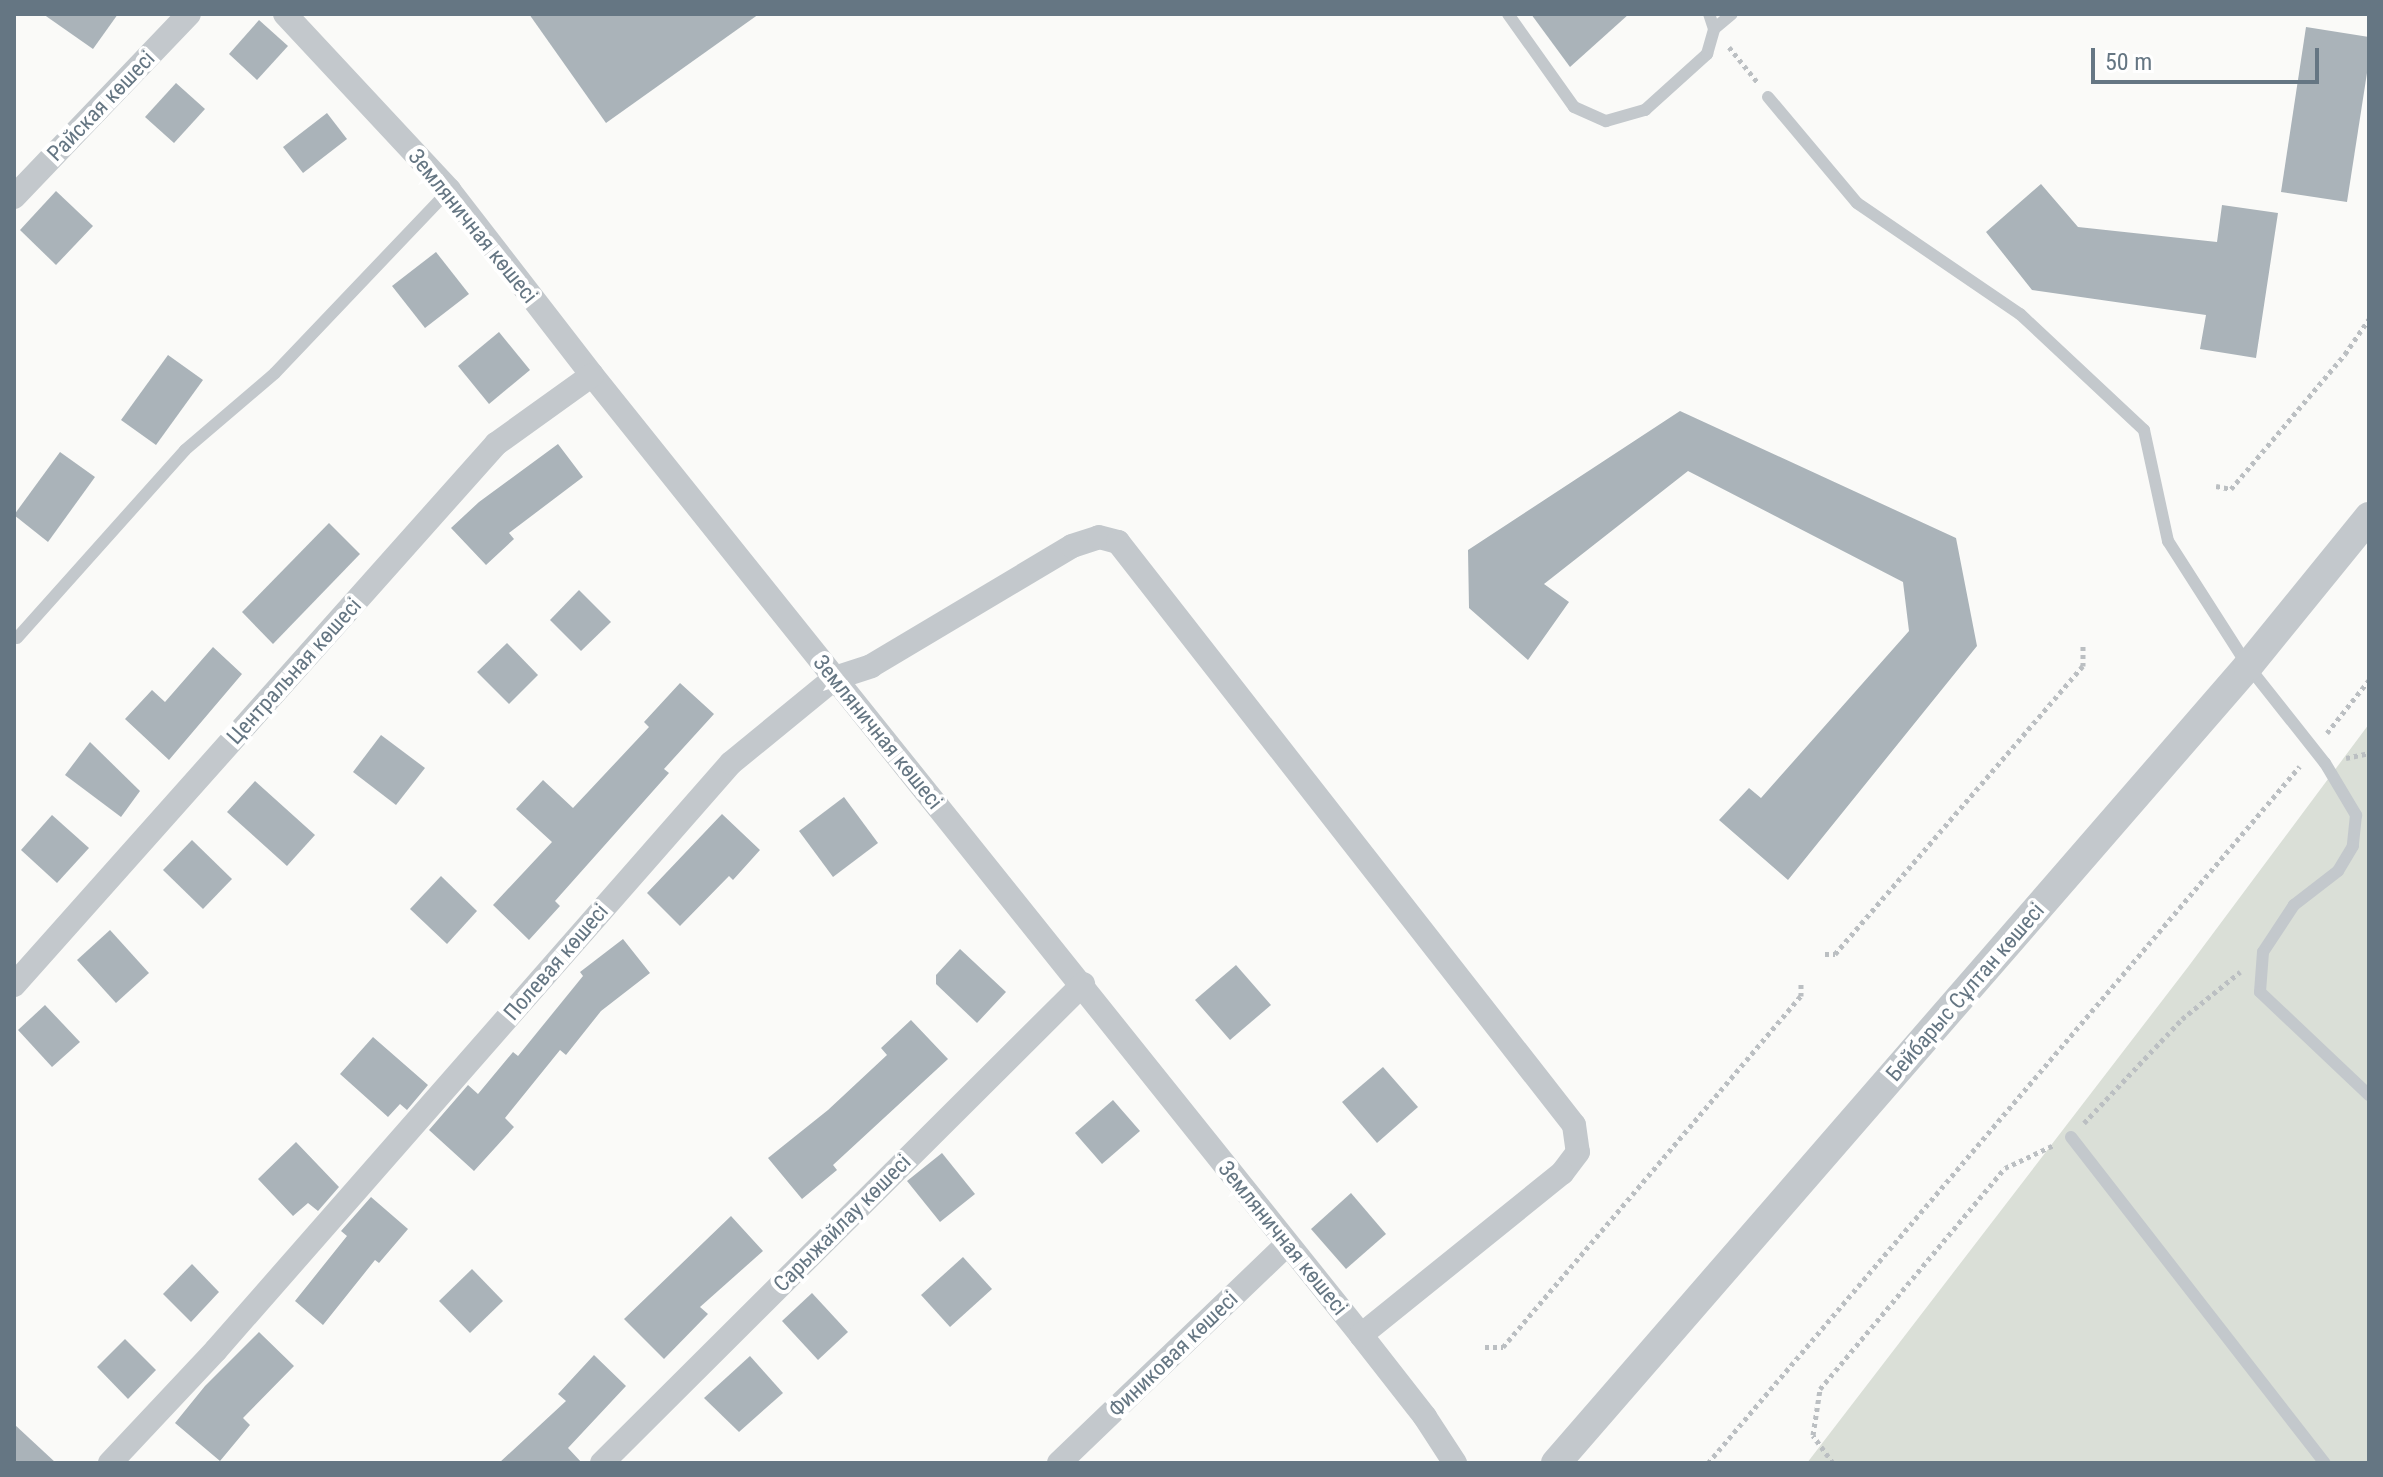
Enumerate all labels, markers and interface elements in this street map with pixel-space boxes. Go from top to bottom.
scale bar [2095,32,2323,82]
street label: Райская көшесі [42,45,160,167]
text: 50 m [2105,48,2152,76]
street label: Земляничная көшесі [403,144,543,308]
street label: Центральная көшесі [221,592,367,750]
street label: Земляничная көшесі [808,650,948,814]
street label: Бейбарыс Сұлтан көшесі [1880,897,2050,1087]
street label: Полевая көшесі [498,898,614,1026]
street label: Сарыжайлау көшесі [768,1149,916,1297]
street label: Земляничная көшесі [1213,1156,1353,1320]
street label: Финиковая көшесі [1103,1286,1243,1422]

